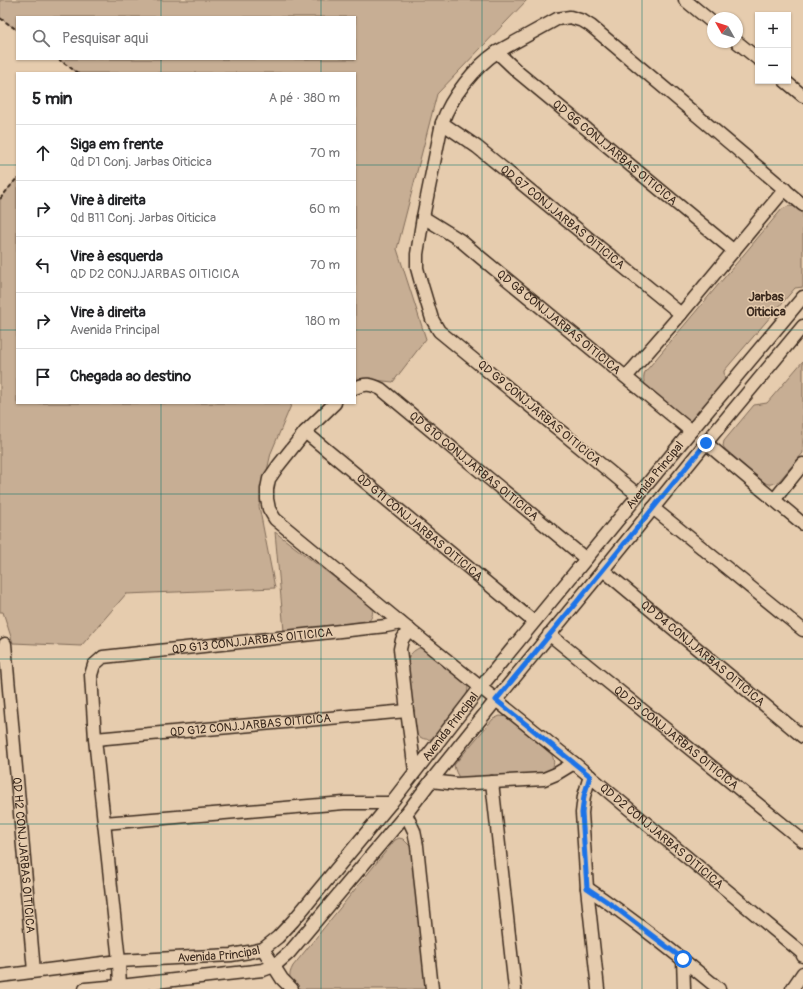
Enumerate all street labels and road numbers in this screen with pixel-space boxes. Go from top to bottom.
street label: QD G6 CONJ.JARBAS OITICICA [550,97,680,209]
street label: QD G7 CONJ.JARBAS OITICICA [497,162,628,273]
street label: QD G8 CONJ.JARBAS OITICICA [494,266,624,378]
street label: QD G9 CONJ.JARBAS OITICICA [474,357,604,469]
street label: QD G10 CONJ.JARBAS OITICICA [406,408,542,524]
street label: Avenida Principal [623,438,687,512]
street label: QD G11 CONJ.JARBAS OITICICA [353,470,486,584]
street label: QD D4 CONJ.JARBAS OITICICA [638,597,768,709]
street label: QD G13 CONJ.JARBAS OITICICA [171,624,334,657]
street label: QD D3 CONJ.JARBAS OITICICA [611,682,742,793]
street label: Avenida Principal [419,689,482,764]
street label: QD G12 CONJ.JARBAS OITICICA [169,710,332,740]
street label: QD H2 CONJ.JARBAS OITICICA [9,776,38,934]
street label: QD D2 CONJ.JARBAS OITICICA [597,780,727,892]
street label: Avenida Principal [177,942,262,965]

